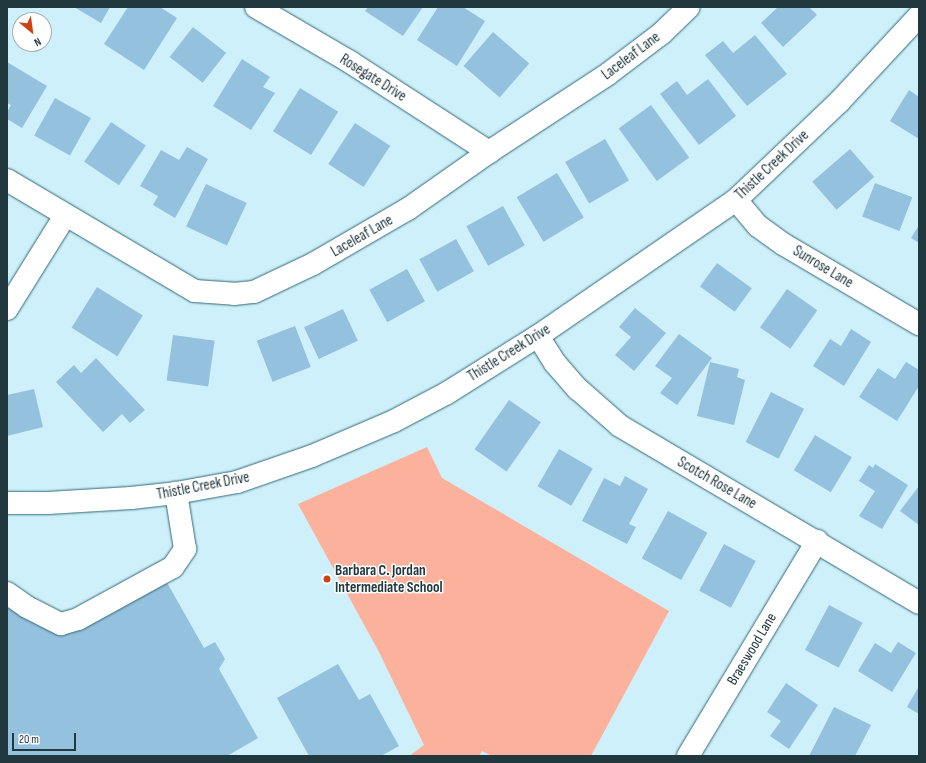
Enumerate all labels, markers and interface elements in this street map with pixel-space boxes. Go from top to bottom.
north arrow [12,12,52,52]
street label: Laceleaf Lane [598,28,664,84]
text: N [32,35,43,49]
street label: Rosegate Drive [336,50,410,106]
street label: Thistle Creek Drive [731,126,813,204]
street label: Laceleaf Lane [328,211,396,261]
street label: Sunrose Lane [790,242,856,292]
street label: Thistle Creek Drive [464,320,554,386]
street label: Scotch Rose Lane [674,453,760,513]
street label: Thistle Creek Drive [155,468,251,504]
place label: Barbara C. Jordan Intermediate School [335,561,443,596]
marker: Barbara C. Jordan Intermediate School [322,574,332,584]
street label: Braeswood Lane [723,610,781,688]
scale bar [14,725,78,751]
text: 20 m [19,732,39,747]

